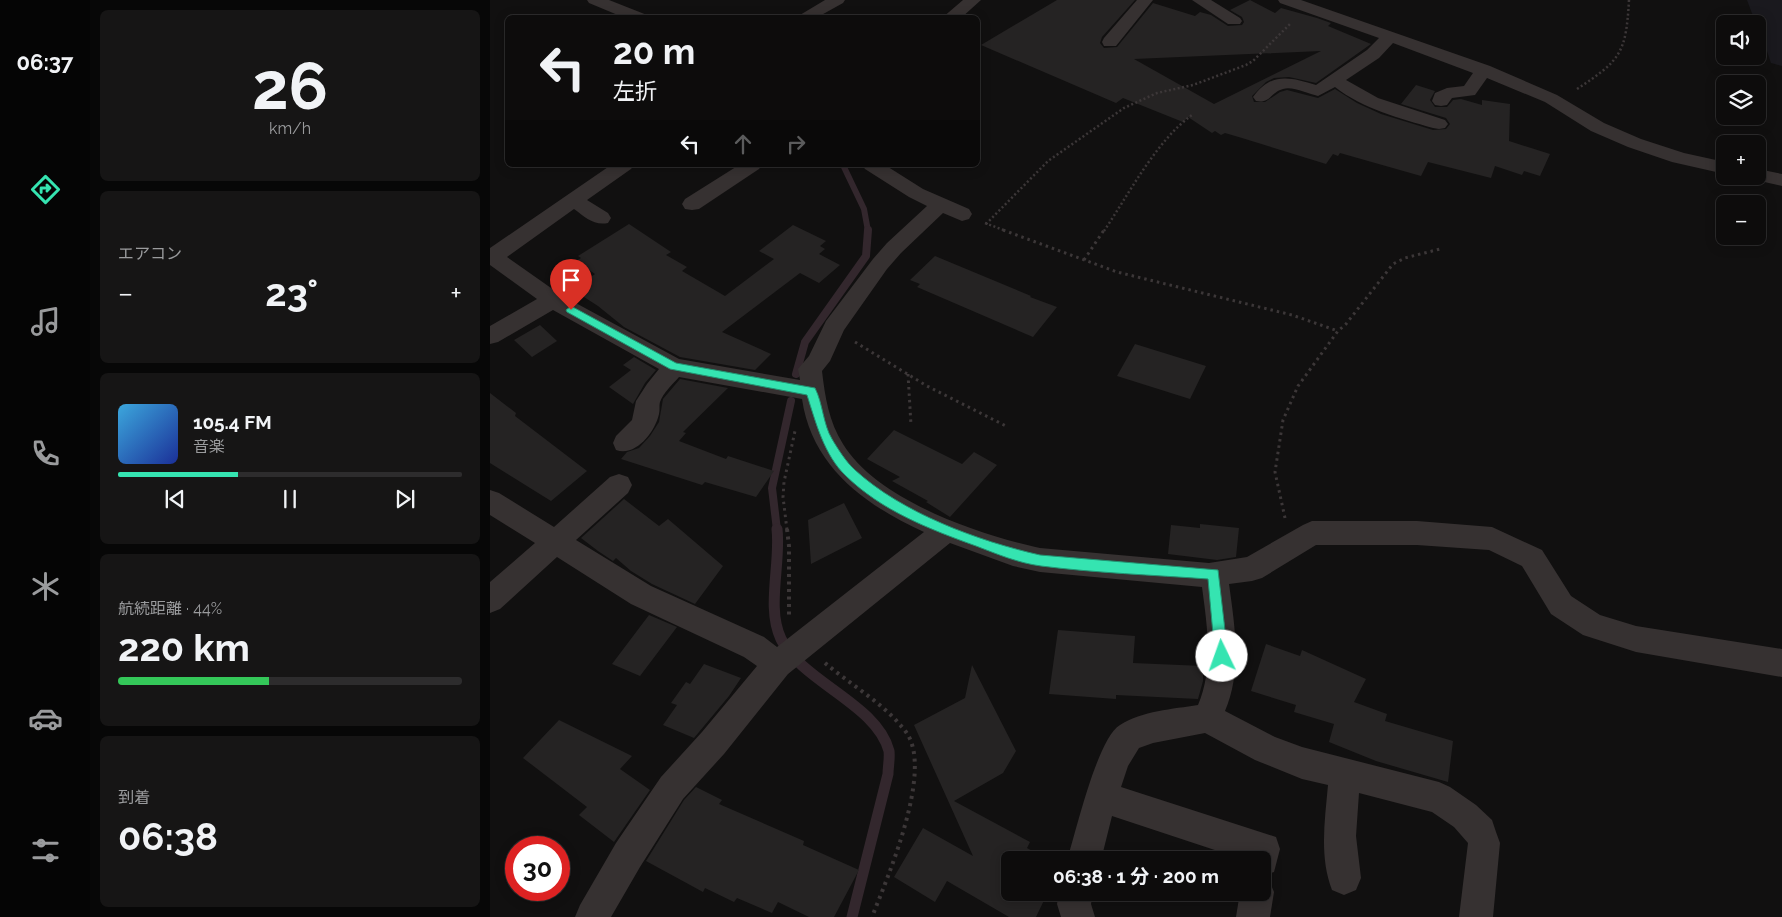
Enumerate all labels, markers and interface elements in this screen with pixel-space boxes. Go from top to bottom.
map controls [1716,15,1766,245]
button: sound [1716,15,1766,65]
text: 20 m [613,31,695,72]
icon: left [530,35,595,100]
text: 26 [252,48,328,124]
text: 06:37 [17,49,73,75]
button: layers [1716,75,1766,125]
text: 左折 [613,78,657,104]
text: km/h [269,119,311,138]
icon: left [676,130,704,158]
icon: ahead [729,130,757,158]
icon: right [782,130,810,158]
button: + [1716,135,1766,185]
icon: directions [28,172,63,207]
button: − [1716,195,1766,245]
text: エアコン [118,244,182,263]
pin [550,259,592,310]
icon: arrive [557,266,585,294]
text: 23° [265,270,318,315]
text: − [118,277,133,310]
text: + [450,277,462,310]
icon: music [28,304,63,339]
text: 105.4 FM [193,411,272,433]
icon: phone [28,436,63,471]
text: 音楽 [193,437,225,456]
icon: previous [161,485,189,513]
icon: pause [276,485,304,513]
icon: next [391,485,419,513]
icon: climate [28,569,63,604]
text: 航続距離 · 44% [118,599,222,618]
text: 220 km [118,625,250,670]
position arrow [1195,629,1247,681]
icon: car [28,701,63,736]
text: 到着 [118,788,150,807]
text: 06:38 [118,814,218,859]
icon: filters [28,833,63,868]
speed limit sign: 30 [505,836,570,901]
text: 06:38 · 1 分 · 200 m [1053,865,1219,887]

